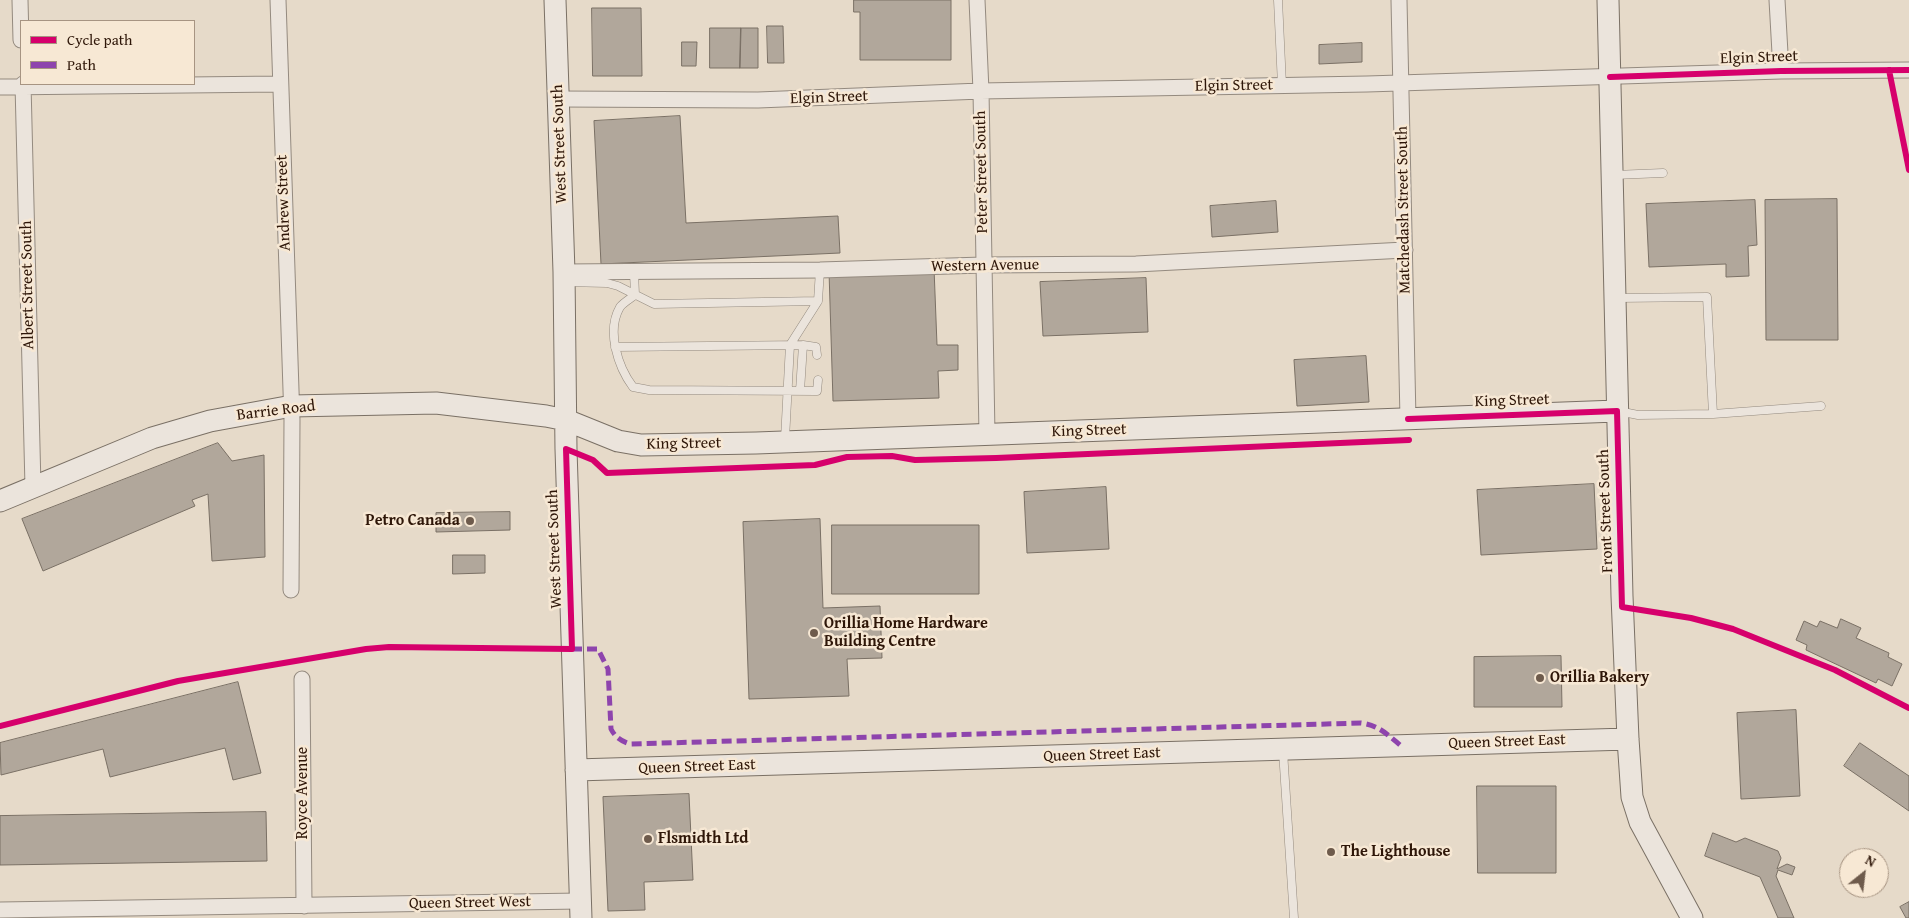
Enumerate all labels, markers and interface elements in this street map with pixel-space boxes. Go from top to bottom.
legend [20,20,195,85]
text: Cycle path [67,29,133,50]
street label: Elgin Street [1720,47,1798,69]
text: Path [67,54,96,75]
street label: Elgin Street [1195,76,1273,96]
street label: West Street South [548,84,572,204]
street label: Elgin Street [790,87,868,109]
street label: Peter Street South [971,111,993,233]
street label: Matchedash Street South [1393,126,1415,294]
street label: Andrew Street [273,154,295,252]
street label: Albert Street South [17,220,39,350]
street label: Western Avenue [931,255,1039,277]
street label: King Street [1474,390,1550,412]
street label: Barrie Road [236,397,316,425]
street label: King Street [1051,420,1127,442]
street label: King Street [646,434,722,454]
street label: Front Street South [1594,449,1618,573]
street label: West Street South [543,489,567,609]
place label: Petro Canada [365,511,460,531]
marker: Petro Canada [464,515,476,527]
place label: Orillia Home Hardware Building Centre [824,614,988,652]
marker: Orillia Home Hardware Building Centre [808,627,820,639]
place label: Orillia Bakery [1550,668,1649,688]
marker: Orillia Bakery [1534,672,1546,684]
street label: Queen Street East [1448,730,1566,754]
street label: Queen Street East [1043,743,1161,767]
street label: Royce Avenue [293,747,313,839]
street label: Queen Street East [638,755,756,779]
place label: Flsmidth Ltd [658,829,749,849]
marker: Flsmidth Ltd [642,833,654,845]
place label: The Lighthouse [1341,842,1450,862]
marker: The Lighthouse [1325,846,1337,858]
north arrow [1839,848,1889,898]
text: N [1862,850,1880,872]
street label: Queen Street West [409,892,531,914]

